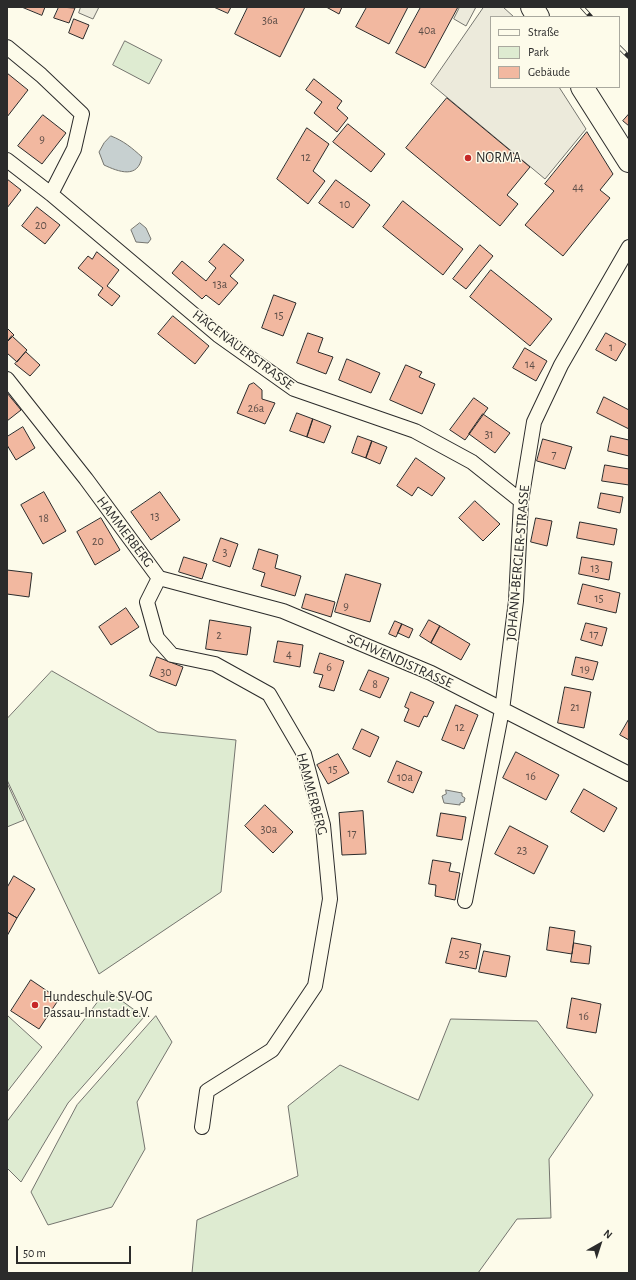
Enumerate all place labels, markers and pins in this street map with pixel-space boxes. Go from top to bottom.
place label: NORMA [476,150,521,166]
marker: NORMA [463,153,473,163]
place label: Hundeschule SV-OG Passau-Innstadt e.V. [43,989,153,1022]
marker: Hundeschule SV-OG Passau-Innstadt e.V. [30,1000,40,1010]

